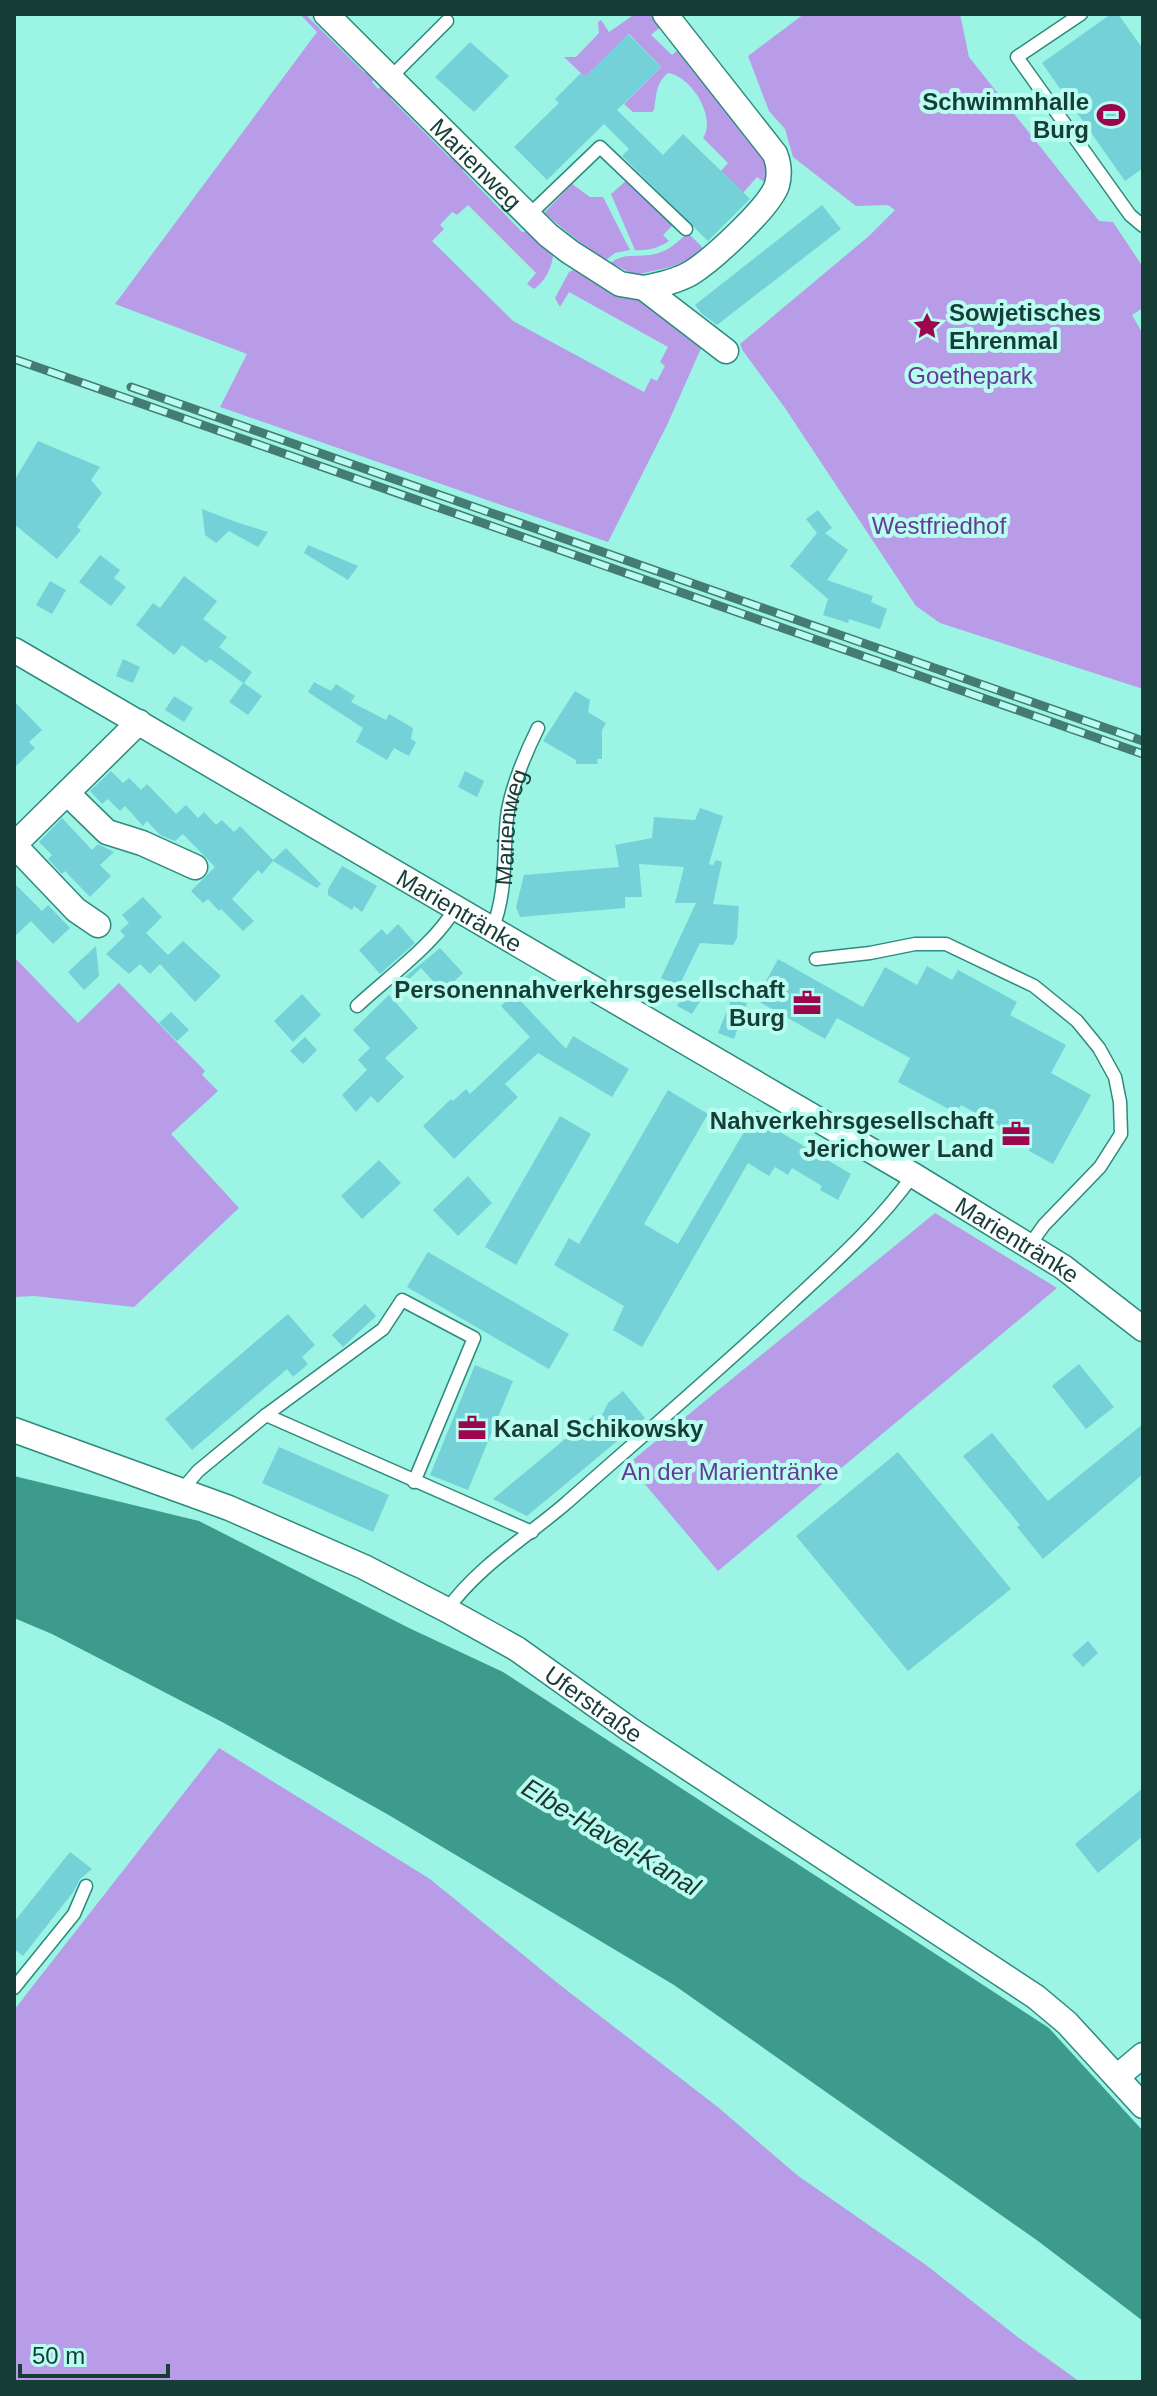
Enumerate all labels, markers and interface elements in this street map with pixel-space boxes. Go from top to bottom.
place label: Schwimmhalle Burg [922,88,1089,143]
sports icon: Schwimmhalle Burg [1096,100,1126,130]
street label: Marienweg [425,113,527,215]
place label: Sowjetisches Ehrenmal [949,299,1101,354]
place icon: Sowjetisches Ehrenmal [912,311,942,341]
park label: Goethepark [907,362,1034,389]
park label: Westfriedhof [872,512,1006,539]
street label: Marienweg [489,765,532,886]
street label: Marientränke [392,863,527,957]
place label: Personennahverkehrsgesellschaft Burg [394,976,785,1031]
office icon: Personennahverkehrsgesellschaft Burg [792,988,822,1018]
place label: Nahverkehrsgesellschaft Jerichower Land [710,1107,994,1162]
office icon: Nahverkehrsgesellschaft Jerichower Land [1001,1119,1031,1149]
street label: Marientränke [951,1191,1085,1288]
office icon: Kanal Schikowsky [457,1413,487,1443]
place label: Kanal Schikowsky [494,1415,704,1442]
park label: An der Marientränke [621,1458,839,1485]
street label: Uferstraße [540,1660,648,1748]
water label: Elbe-Havel-Kanal [517,1772,706,1903]
scale bar [20,2328,168,2378]
text: 50 m [32,2342,85,2369]

